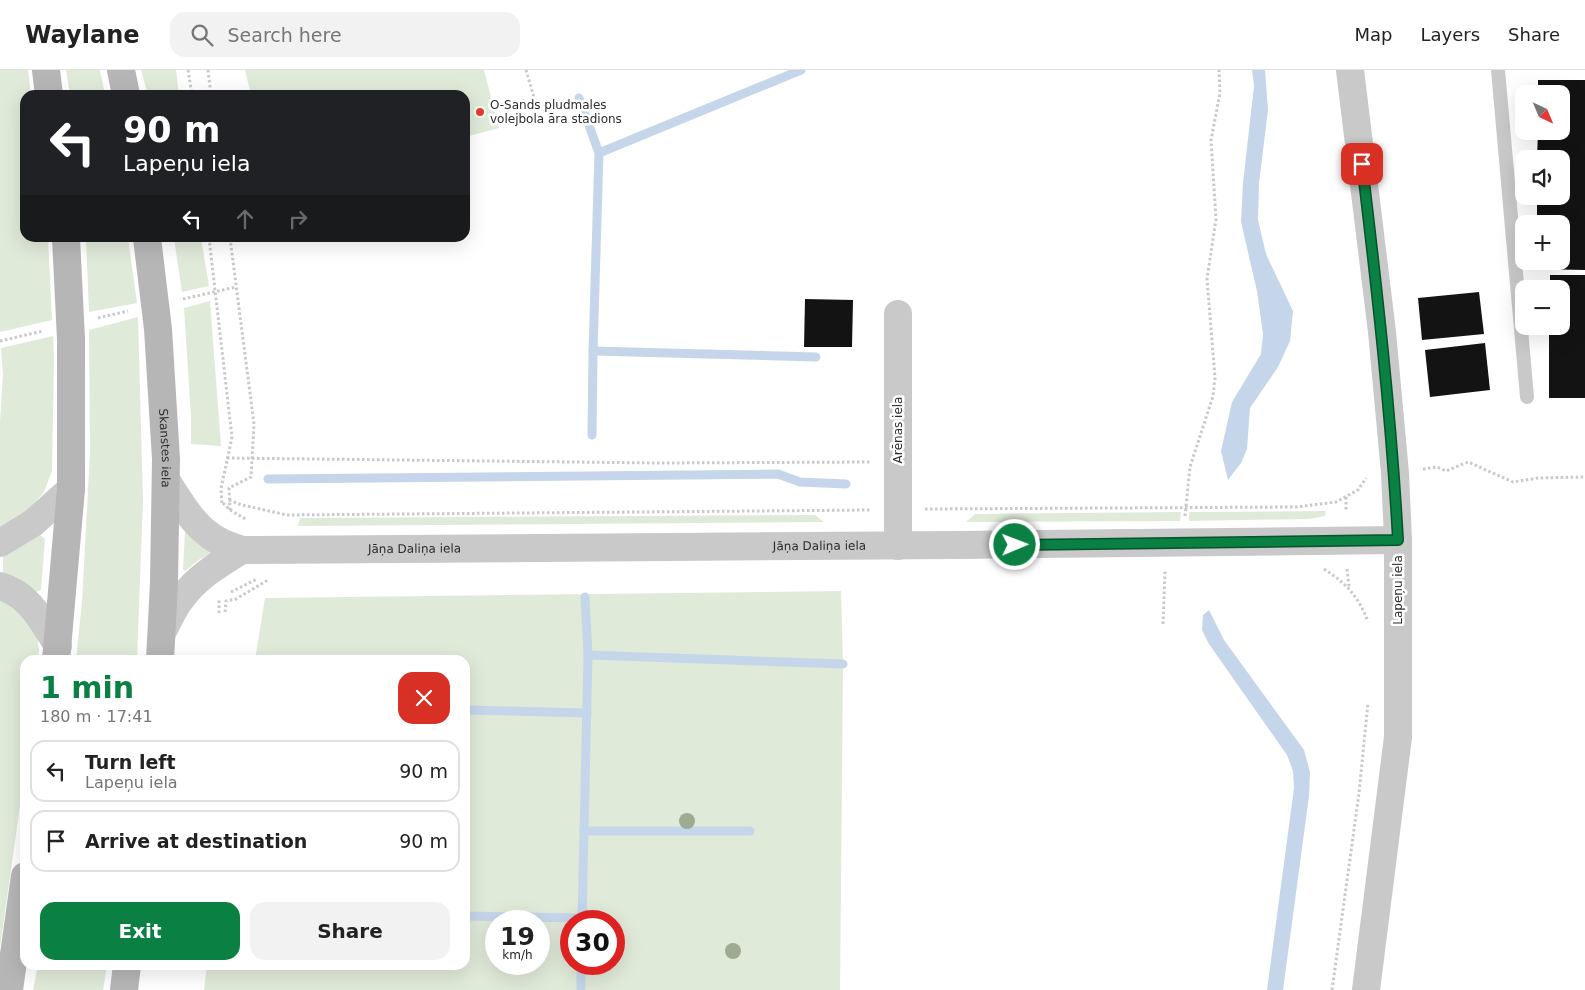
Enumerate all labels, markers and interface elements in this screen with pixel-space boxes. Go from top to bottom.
search box [170,12,520,57]
text: Waylane [25,21,140,49]
icon: search [188,21,216,49]
text: Search here [228,24,342,46]
text: Map [1354,24,1392,45]
text: Layers [1420,24,1480,45]
text: Share [1508,24,1560,45]
north arrow [1515,85,1570,140]
map controls [1515,85,1570,335]
place label: O-Sands pludmales volejbola āra stadions [490,98,622,126]
marker: O-Sands pludmales volejbola āra stadions [474,106,486,118]
icon: left [40,110,105,175]
text: 90 m [123,110,220,150]
pin [1341,143,1383,185]
icon: arrive [1348,150,1376,178]
button: sound [1515,150,1570,205]
text: Lapeņu iela [123,151,250,176]
icon: left [178,205,206,233]
icon: ahead [231,205,259,233]
icon: right [284,205,312,233]
button: + [1515,215,1570,270]
button: − [1515,280,1570,335]
street label: Arēnas iela [891,397,905,463]
street label: Skanstes iela [156,408,173,488]
position arrow [988,518,1040,570]
street label: Jāņa Daliņa iela [772,539,866,553]
street label: Jāņa Daliņa iela [367,541,461,556]
street label: Lapeņu iela [1391,555,1405,625]
text: 1 min [40,670,134,705]
button: close [398,672,450,724]
text: 180 m · 17:41 [40,707,153,726]
text: Turn left [85,751,176,773]
icon: left [42,757,70,785]
text: 90 m [399,760,448,782]
text: Lapeņu iela [85,773,178,792]
icon: arrive [42,827,70,855]
text: Arrive at destination [85,830,307,852]
text: 90 m [399,830,448,852]
button: Exit [40,902,240,960]
button: Share [250,902,450,960]
speed limit sign: 30 [560,910,625,975]
text: 19 [500,922,535,951]
text: km/h [502,948,533,962]

